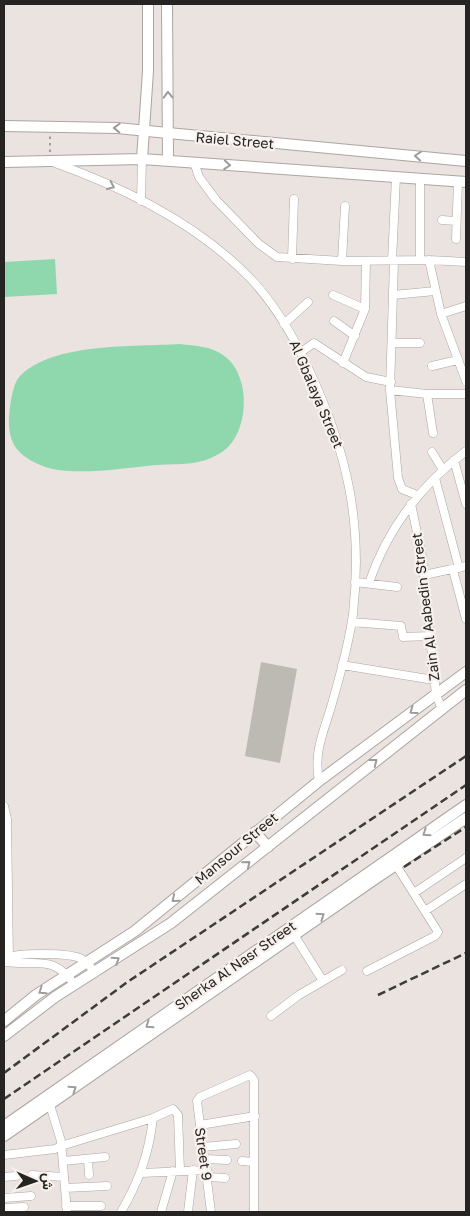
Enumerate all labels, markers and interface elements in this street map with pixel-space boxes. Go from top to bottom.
one-way arrow [163,90,173,98]
one-way arrow [112,123,120,133]
street label: Raiel Street [195,128,275,152]
one-way arrow [413,151,421,162]
one-way arrow [224,159,232,170]
one-way arrow [106,180,115,190]
street label: Al Gbalaya Street [287,337,347,451]
street label: Zain Al Aabedin Street [407,532,443,682]
one-way arrow [410,706,419,714]
one-way arrow [368,759,378,768]
street label: Mansour Street [191,808,281,888]
one-way arrow [422,827,432,836]
one-way arrow [242,861,251,870]
one-way arrow [172,893,181,901]
one-way arrow [315,913,325,922]
street label: Sherka Al Nasr Street [171,917,299,1013]
one-way arrow [111,956,120,966]
one-way arrow [38,985,48,994]
one-way arrow [145,1019,155,1028]
one-way arrow [68,1086,77,1096]
street label: Street 9 [192,1126,216,1182]
north arrow [10,1156,60,1206]
text: ش [39,1173,57,1190]

